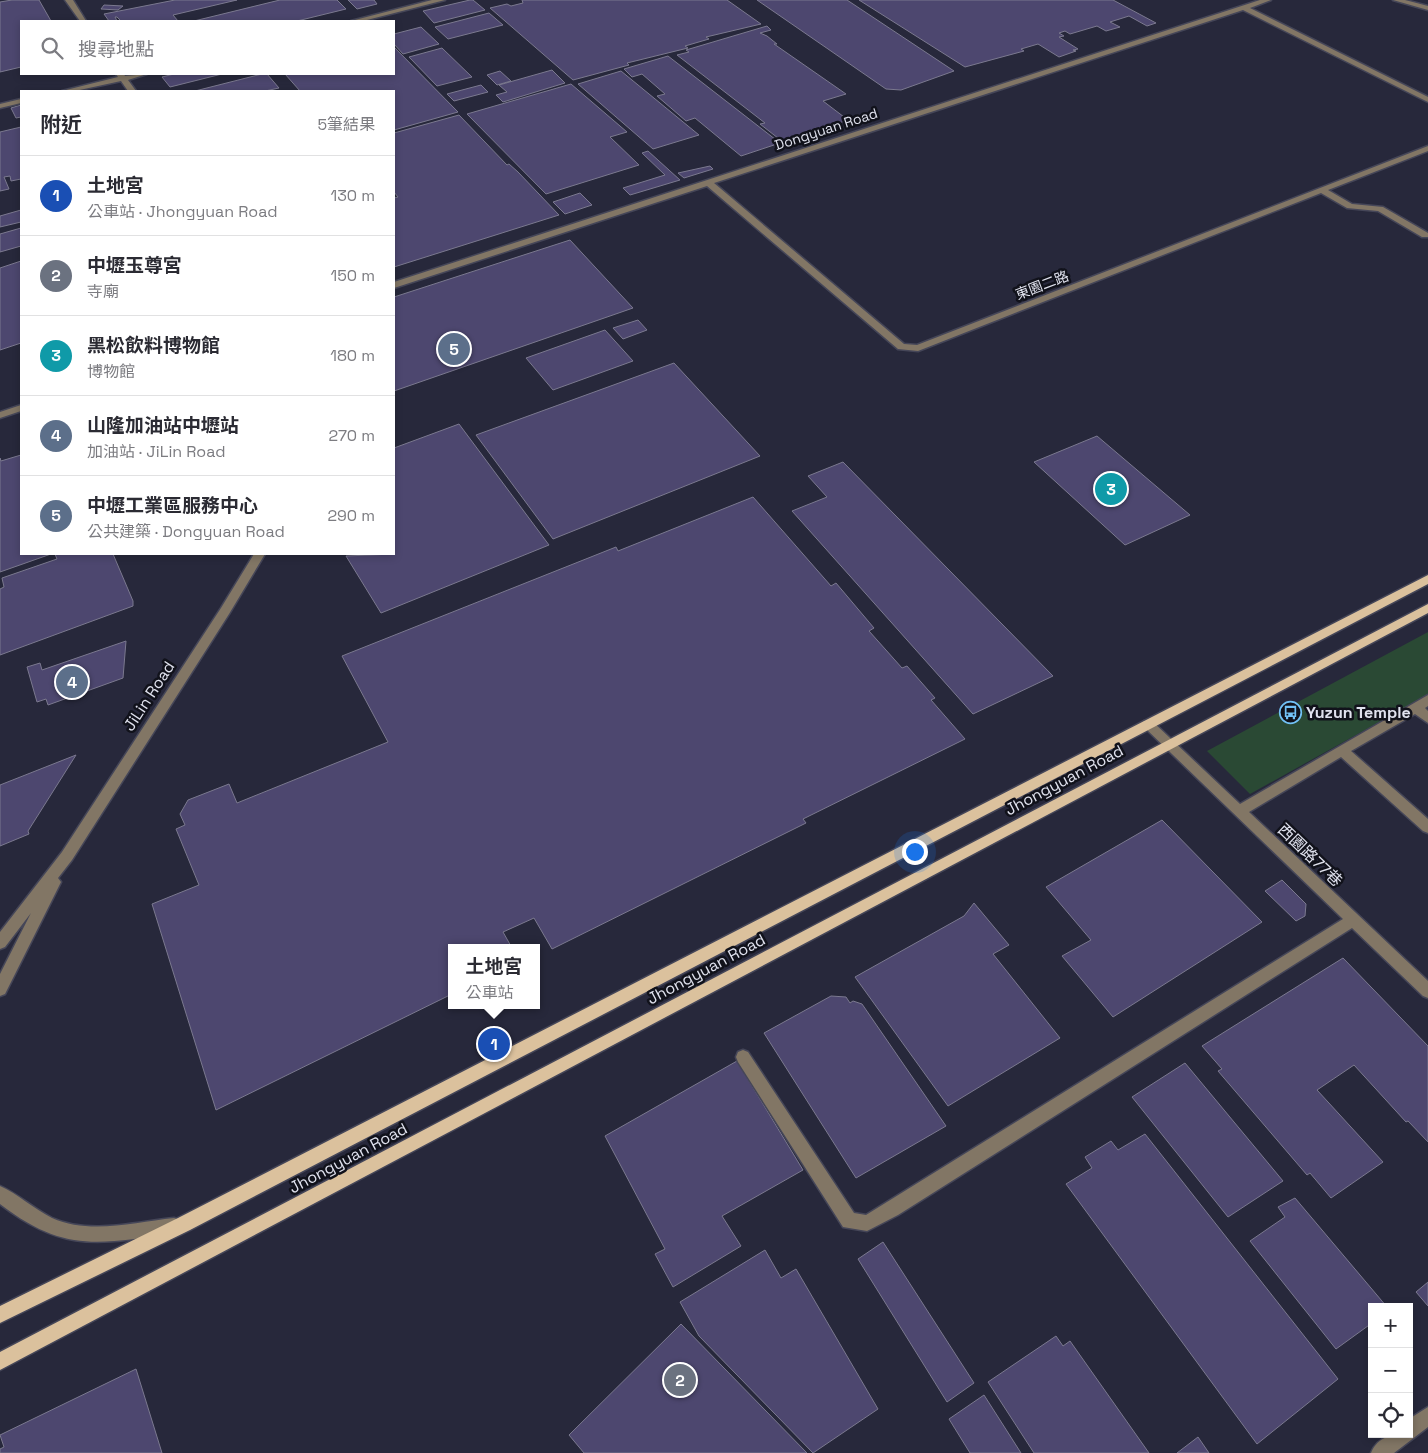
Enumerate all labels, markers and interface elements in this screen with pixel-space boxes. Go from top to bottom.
search box [20,20,395,75]
icon: search [38,34,66,62]
text: 搜尋地點 [78,37,154,62]
street label: Dongyuan Road [772,104,880,154]
text: 附近 [40,111,82,138]
text: 5筆結果 [317,114,375,135]
text: 土地宮 [87,173,144,198]
text: 1 [52,185,60,206]
text: 130 m [331,185,375,206]
text: 公車站 · Jhongyuan Road [87,201,277,222]
text: 中壢玉尊宮 [87,253,182,278]
text: 2 [51,265,61,286]
text: 150 m [331,265,375,286]
street label: 東園二路 [1013,267,1071,303]
text: 寺廟 [87,281,119,302]
pin: 5 [438,330,470,368]
text: 黑松飲料博物館 [87,333,220,358]
text: 3 [51,345,61,366]
text: 180 m [330,345,375,366]
text: 博物館 [87,361,135,382]
text: 山隆加油站中壢站 [87,413,239,438]
text: 4 [51,425,61,446]
text: 270 m [328,425,375,446]
text: 加油站 · JiLin Road [87,441,226,462]
pin: 3 [1095,470,1127,508]
text: 中壢工業區服務中心 [87,493,258,518]
text: 5 [51,505,61,526]
text: 290 m [327,505,375,526]
text: 公共建築 · Dongyuan Road [87,521,285,542]
street label: JiLin Road [119,657,179,735]
pin: 4 [56,663,88,701]
bus stop icon: Yuzun Temple [1278,700,1302,724]
place label: Yuzun Temple [1306,702,1411,723]
street label: Jhongyuan Road [1001,740,1127,820]
street label: 西園路77巷 [1273,819,1347,891]
your location [902,839,928,865]
street label: Jhongyuan Road [643,929,769,1009]
popup [448,944,540,1009]
text: 土地宮 [465,954,523,979]
text: 公車站 [465,982,514,1003]
pin: 1 [478,1025,510,1063]
street label: Jhongyuan Road [285,1118,411,1198]
map controls [1368,1303,1413,1438]
button: + [1368,1303,1413,1348]
button: − [1368,1348,1413,1393]
pin: 2 [664,1361,696,1399]
button: locate [1368,1393,1413,1438]

